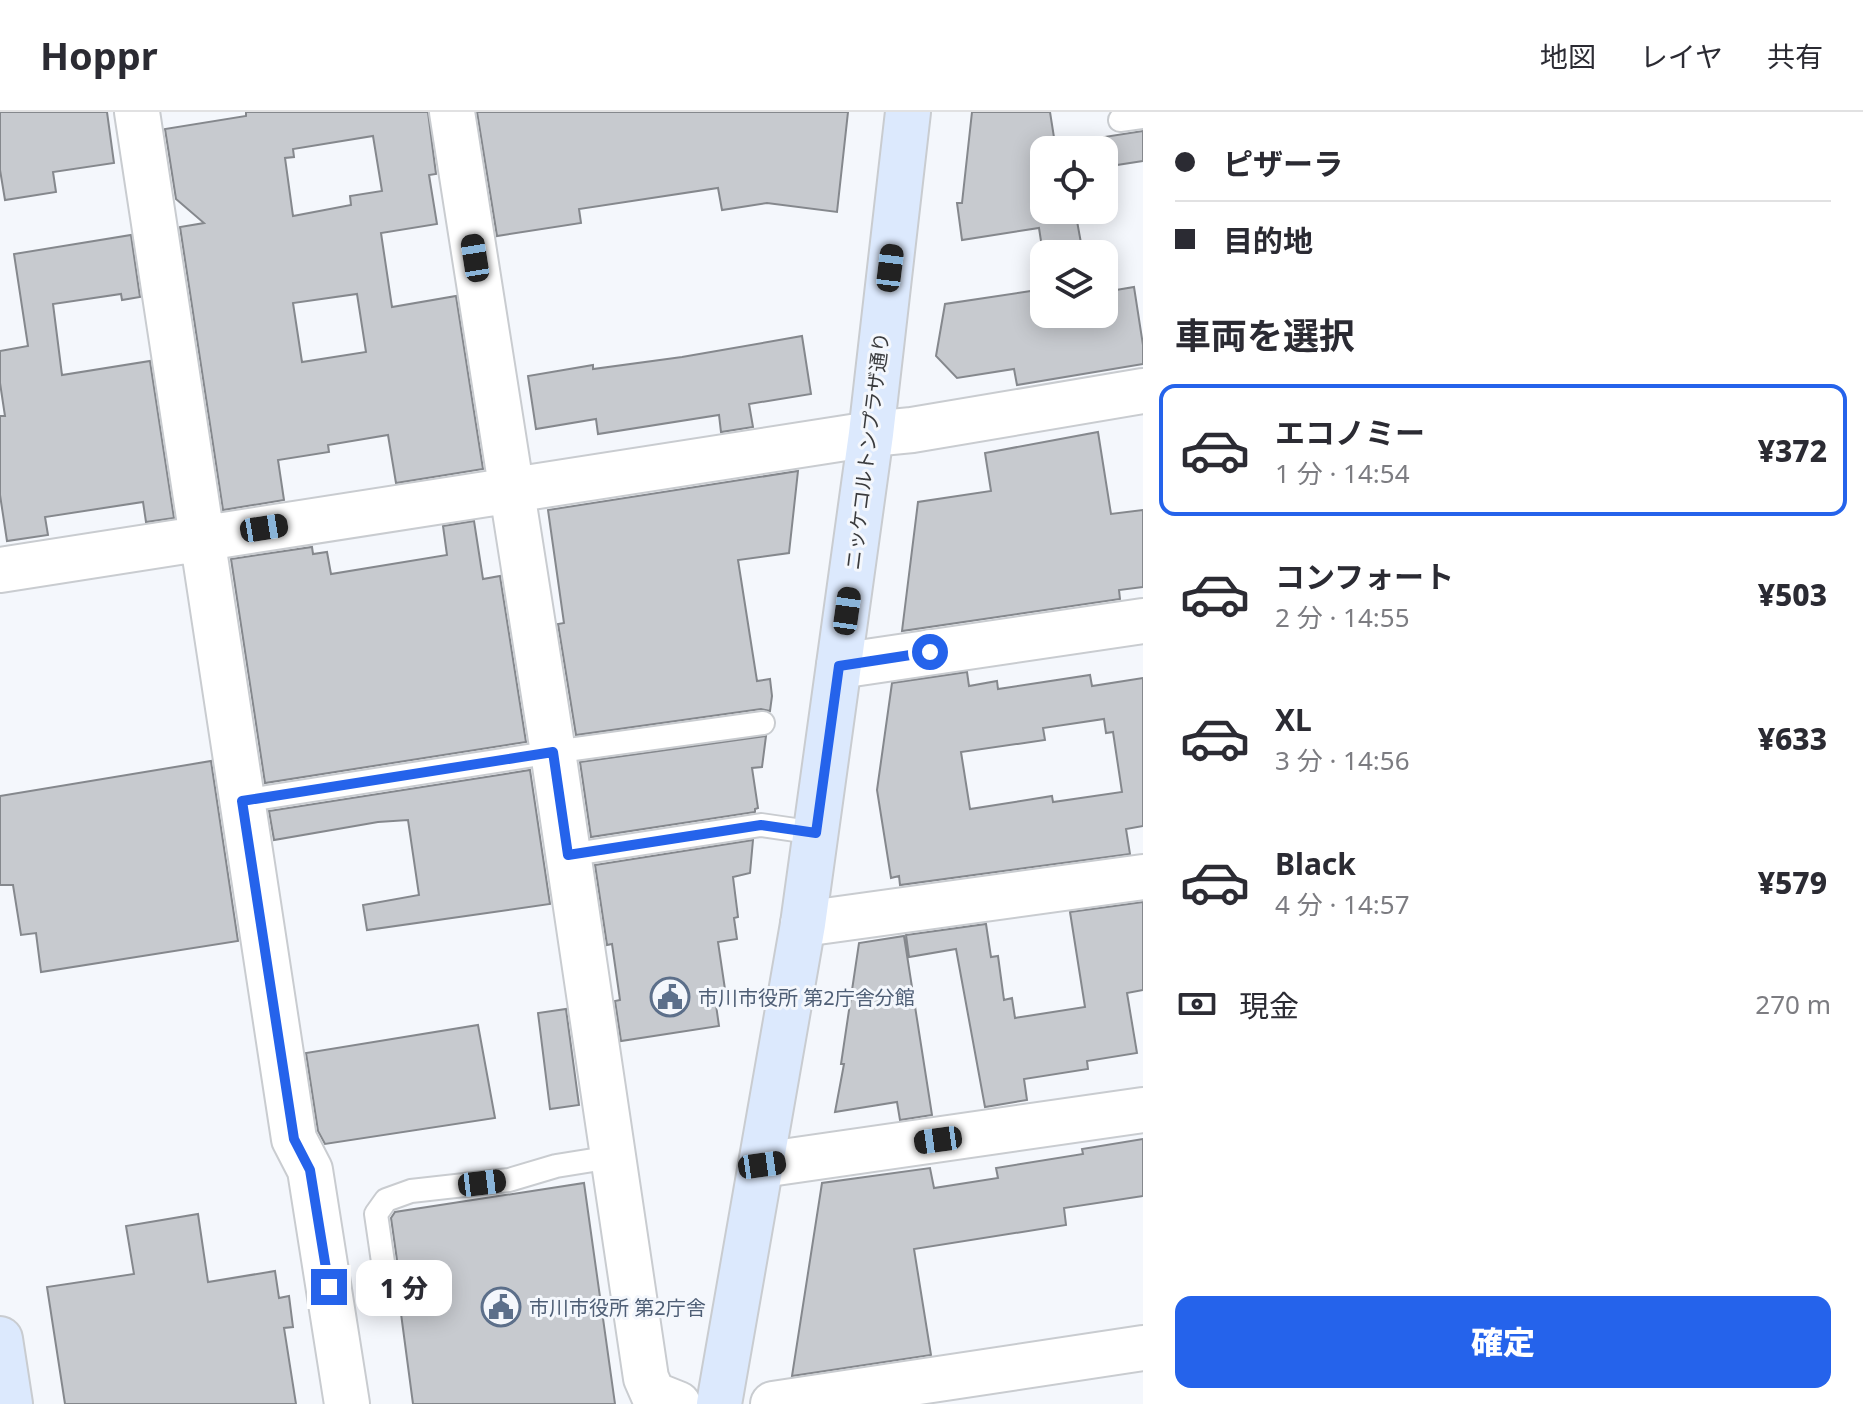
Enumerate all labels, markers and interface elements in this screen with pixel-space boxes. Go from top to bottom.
text: Hoppr [40,29,158,81]
text: 地図 [1540,37,1596,75]
text: レイヤ [1640,37,1723,75]
text: 共有 [1767,37,1823,75]
map controls [1030,136,1118,328]
button: locate [1030,136,1118,224]
text: ピザーラ [1223,143,1343,184]
text: 目的地 [1223,220,1313,261]
car [459,232,491,284]
button: layers [1030,240,1118,328]
car [875,243,905,293]
text: 車両を選択 [1175,311,1355,360]
street label: ニッケコルトンプラザ通り [839,331,895,571]
text: エコノミー [1275,412,1425,453]
icon: car [1179,414,1251,486]
text: ¥372 [1758,430,1827,471]
text: 1 分 · 14:54 [1275,455,1410,491]
car [238,512,290,544]
text: コンフォート [1275,556,1454,597]
icon: car [1179,558,1251,630]
text: ¥503 [1758,574,1827,615]
car [832,586,862,636]
text: 2 分 · 14:55 [1275,599,1410,635]
route start [912,634,948,670]
text: XL [1275,699,1312,740]
icon: car [1179,702,1251,774]
text: ¥633 [1758,718,1827,759]
text: 3 分 · 14:56 [1275,742,1410,778]
text: Black [1275,843,1356,884]
icon: car [1179,846,1251,918]
text: ¥579 [1758,862,1827,903]
text: 4 分 · 14:57 [1275,886,1410,922]
public building icon: 市川市役所 第2庁舎分館 [649,976,691,1018]
icon: cash [1175,982,1219,1026]
place label: 市川市役所 第2庁舎分館 [698,984,915,1011]
text: 現金 [1239,985,1299,1026]
text: 270 m [1755,986,1831,1022]
car [913,1125,963,1155]
car [737,1150,787,1180]
car [457,1168,507,1198]
callout: 1 分 [357,1259,453,1315]
route end [311,1269,347,1305]
text: 1 分 [380,1270,428,1306]
public building icon: 市川市役所 第2庁舎 [480,1286,522,1328]
place label: 市川市役所 第2庁舎 [529,1294,706,1321]
button: 確定 [1175,1296,1831,1388]

